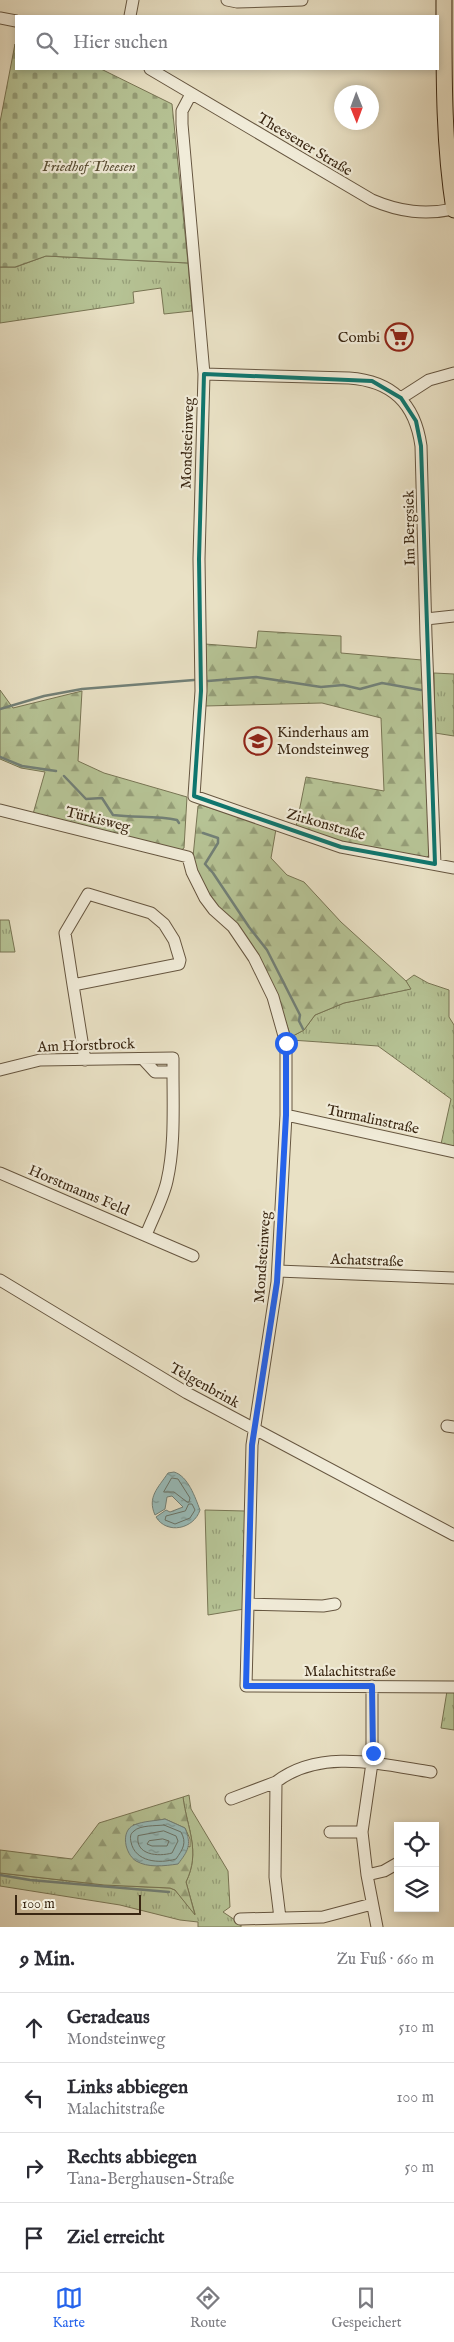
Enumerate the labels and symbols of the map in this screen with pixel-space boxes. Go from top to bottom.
north arrow [334,85,379,130]
street label: Theesener Straße [254,108,356,180]
park label: Friedhof Theesen [42,157,136,176]
supermarket icon: Combi [384,322,414,352]
place label: Combi [338,328,380,347]
street label: Mondsteinweg [176,396,199,489]
street label: Im Bergsiek [399,489,420,566]
place label: Kinderhaus am Mondsteinweg [277,723,370,759]
school or university icon: Kinderhaus am Mondsteinweg [243,726,273,756]
street label: Türkisweg [64,802,133,837]
street label: Zirkonstraße [284,804,367,845]
route start [275,1032,298,1055]
street label: Am Horstbrock [36,1034,136,1057]
street label: Turmalinstraße [325,1100,421,1139]
street label: Horstmanns Feld [26,1161,133,1221]
street label: Mondsteinweg [250,1210,275,1304]
street label: Achatstraße [329,1250,404,1271]
street label: Telgenbrink [166,1358,244,1413]
street label: Malachitstraße [304,1662,396,1681]
route end [362,1742,385,1765]
scale bar [15,1892,141,1915]

